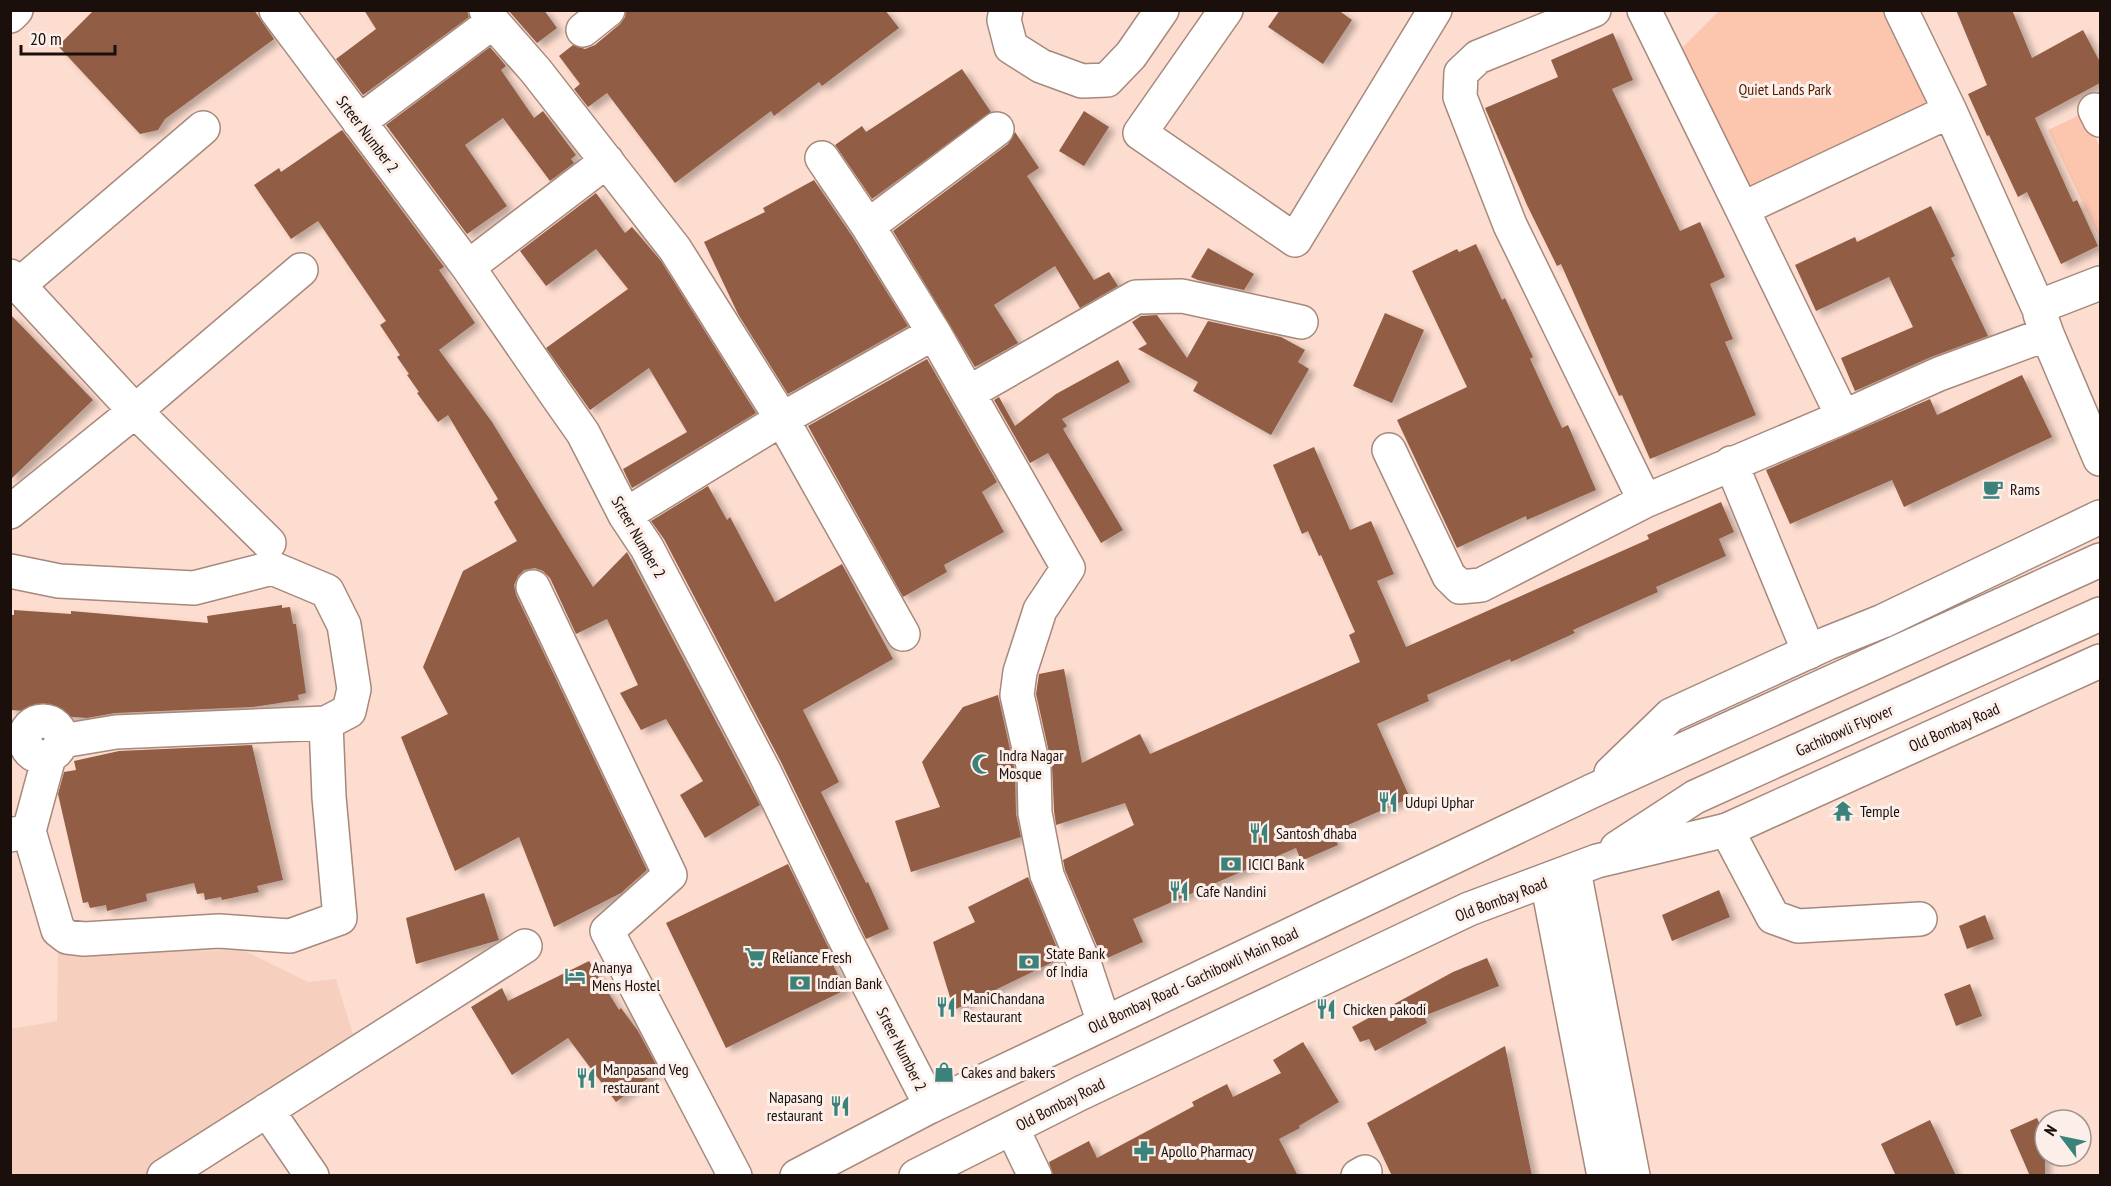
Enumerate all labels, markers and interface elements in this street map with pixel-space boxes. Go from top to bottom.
scale bar [21,18,116,56]
text: 20 m [30,27,62,50]
park label: Quiet Lands Park [1739,79,1832,99]
street label: Srteer Number 2 [333,92,403,176]
cafe icon: Rams [1981,477,2005,501]
place label: Rams [2010,479,2040,499]
street label: Srteer Number 2 [608,492,670,582]
street label: Old Bombay Road [1905,698,2003,756]
street label: Gachibowli Flyover [1792,699,1896,760]
place label: Indra Nagar Mosque [999,745,1064,783]
mosque icon: Indra Nagar Mosque [970,752,994,776]
restaurant icon: Udupi Uphar [1376,790,1400,814]
place label: Udupi Uphar [1405,792,1475,812]
temple icon: Temple [1831,799,1855,823]
place label: Temple [1860,801,1900,821]
restaurant icon: Santosh dhaba [1247,821,1271,845]
place label: Santosh dhaba [1276,823,1357,843]
bank icon: ICICI Bank [1219,852,1243,876]
place label: ICICI Bank [1248,854,1305,874]
street label: Old Bombay Road [1452,872,1550,926]
restaurant icon: Cafe Nandini [1167,879,1191,903]
place label: Cafe Nandini [1196,881,1266,901]
street label: Old Bombay Road - Gachibowli Main Road [1085,922,1301,1038]
place label: State Bank of India [1046,943,1106,981]
supermarket icon: Reliance Fresh [743,945,767,969]
place label: Reliance Fresh [772,947,852,967]
bank icon: State Bank of India [1017,950,1041,974]
place label: Ananya Mens Hostel [592,957,660,995]
hotel icon: Ananya Mens Hostel [563,964,587,988]
bank icon: Indian Bank [788,971,812,995]
place label: Indian Bank [817,973,883,993]
place label: ManiChandana Restaurant [963,988,1045,1026]
restaurant icon: ManiChandana Restaurant [934,995,958,1019]
restaurant icon: Chicken pakodi [1314,997,1338,1021]
place label: Chicken pakodi [1343,999,1426,1019]
street label: Srteer Number 2 [872,1004,932,1094]
place label: Manpasand Veg restaurant [603,1059,689,1097]
shop icon: Cakes and bakers [932,1060,956,1084]
place label: Cakes and bakers [961,1062,1056,1082]
restaurant icon: Manpasand Veg restaurant [574,1066,598,1090]
street label: Old Bombay Road [1012,1073,1108,1135]
place label: Napasang restaurant [767,1087,824,1125]
restaurant icon: Napasang restaurant [828,1094,852,1118]
north arrow [2033,1108,2093,1168]
text: N [2040,1121,2061,1139]
pharmacy icon: Apollo Pharmacy [1132,1139,1156,1163]
place label: Apollo Pharmacy [1161,1141,1254,1161]

